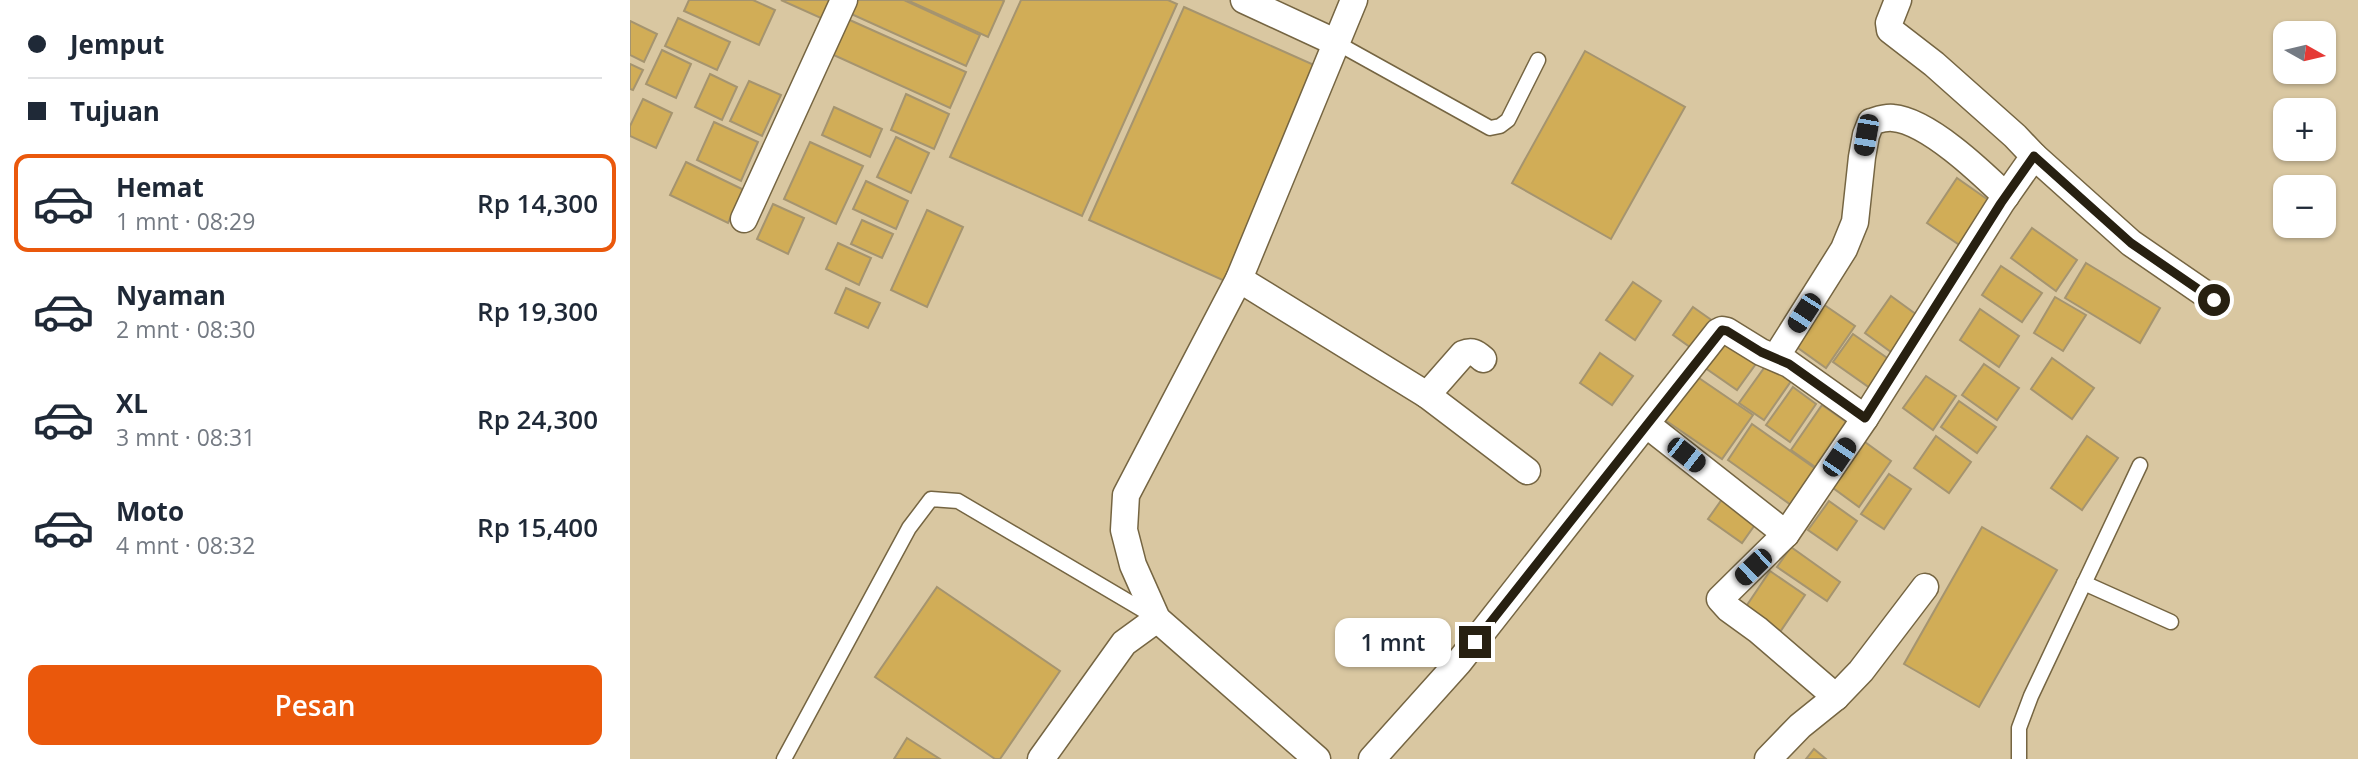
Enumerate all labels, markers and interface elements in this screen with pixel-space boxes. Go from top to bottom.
north arrow [2273,21,2336,84]
map controls [2273,21,2336,238]
text: Jemput [70,26,164,62]
text: Tujuan [70,93,160,129]
button: + [2273,98,2336,161]
car [1853,112,1880,158]
text: Hemat [116,169,204,205]
icon: car [32,172,95,235]
button: − [2273,175,2336,238]
text: Rp 14,300 [477,185,598,221]
text: 1 mnt · 08:29 [116,205,255,237]
text: Nyaman [116,277,226,313]
icon: car [32,280,95,343]
route start [2198,284,2230,316]
car [1784,290,1825,336]
text: Rp 19,300 [477,293,598,329]
text: 2 mnt · 08:30 [116,313,255,345]
text: XL [116,385,148,421]
icon: car [32,388,95,451]
text: Rp 24,300 [477,401,598,437]
text: 3 mnt · 08:31 [116,421,255,453]
car [1663,434,1710,476]
car [1819,434,1860,480]
text: Moto [116,493,184,529]
icon: car [32,496,95,559]
text: Rp 15,400 [477,509,598,545]
text: 4 mnt · 08:32 [116,529,255,561]
car [1731,545,1776,589]
callout: 1 mnt [1335,618,1450,666]
text: 1 mnt [1361,626,1425,658]
route end [1459,626,1491,658]
button: Pesan [28,665,602,745]

